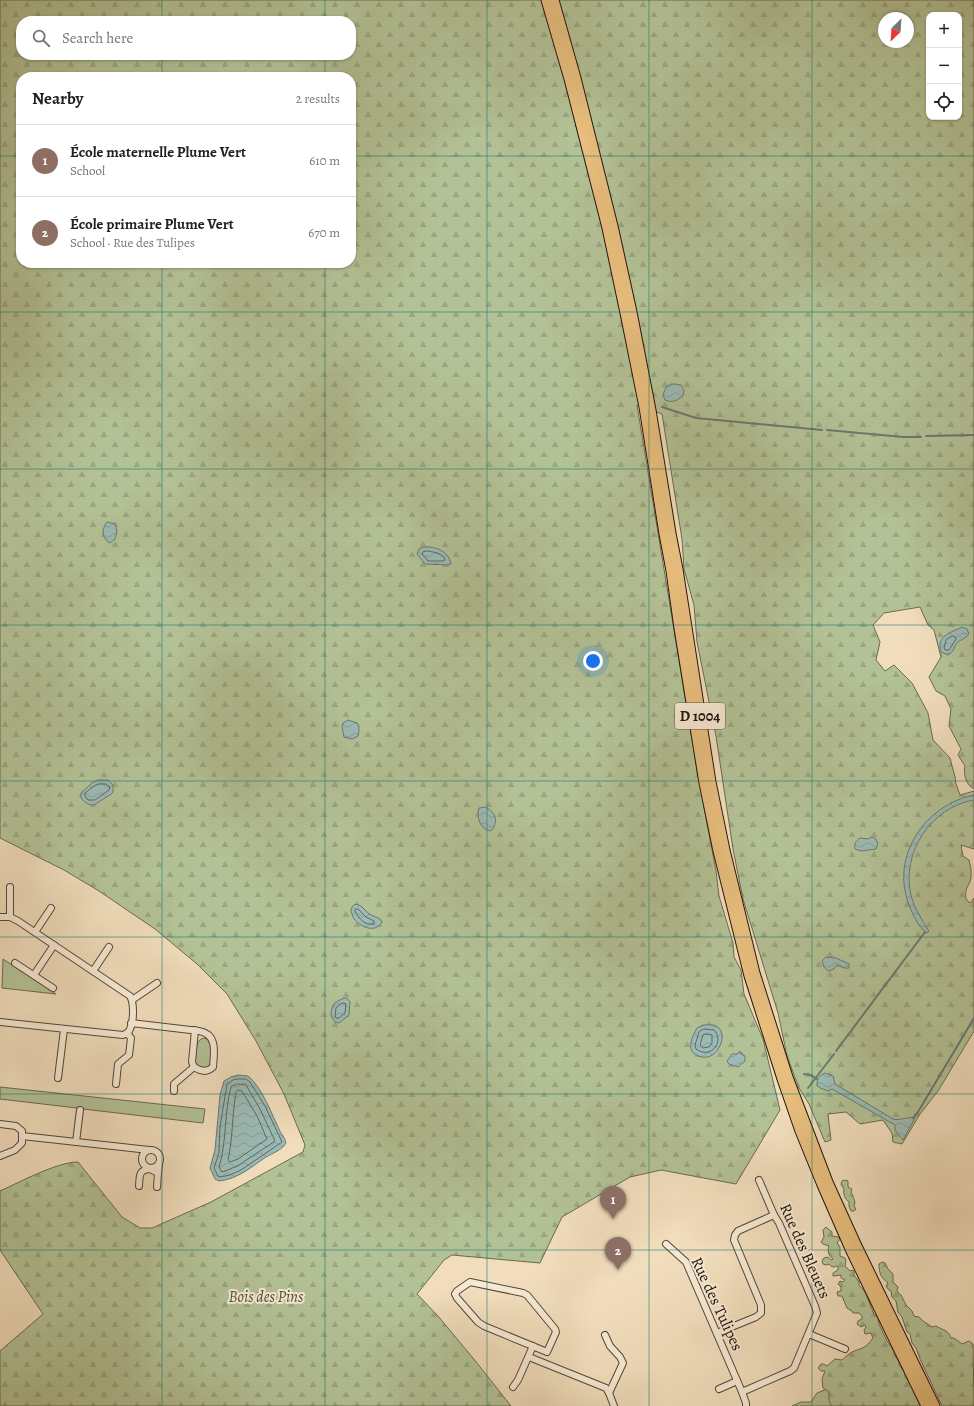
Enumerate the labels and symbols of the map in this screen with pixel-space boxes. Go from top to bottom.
north arrow [878,12,914,48]
your location [583,651,603,671]
road number: D 1004 [675,703,725,729]
pin: 1 [600,1186,626,1219]
street label: Rue des Bleuets [774,1200,836,1302]
pin: 2 [605,1237,631,1270]
street label: Rue des Tulipes [686,1254,748,1354]
park label: Bois des Pins [229,1286,304,1308]

